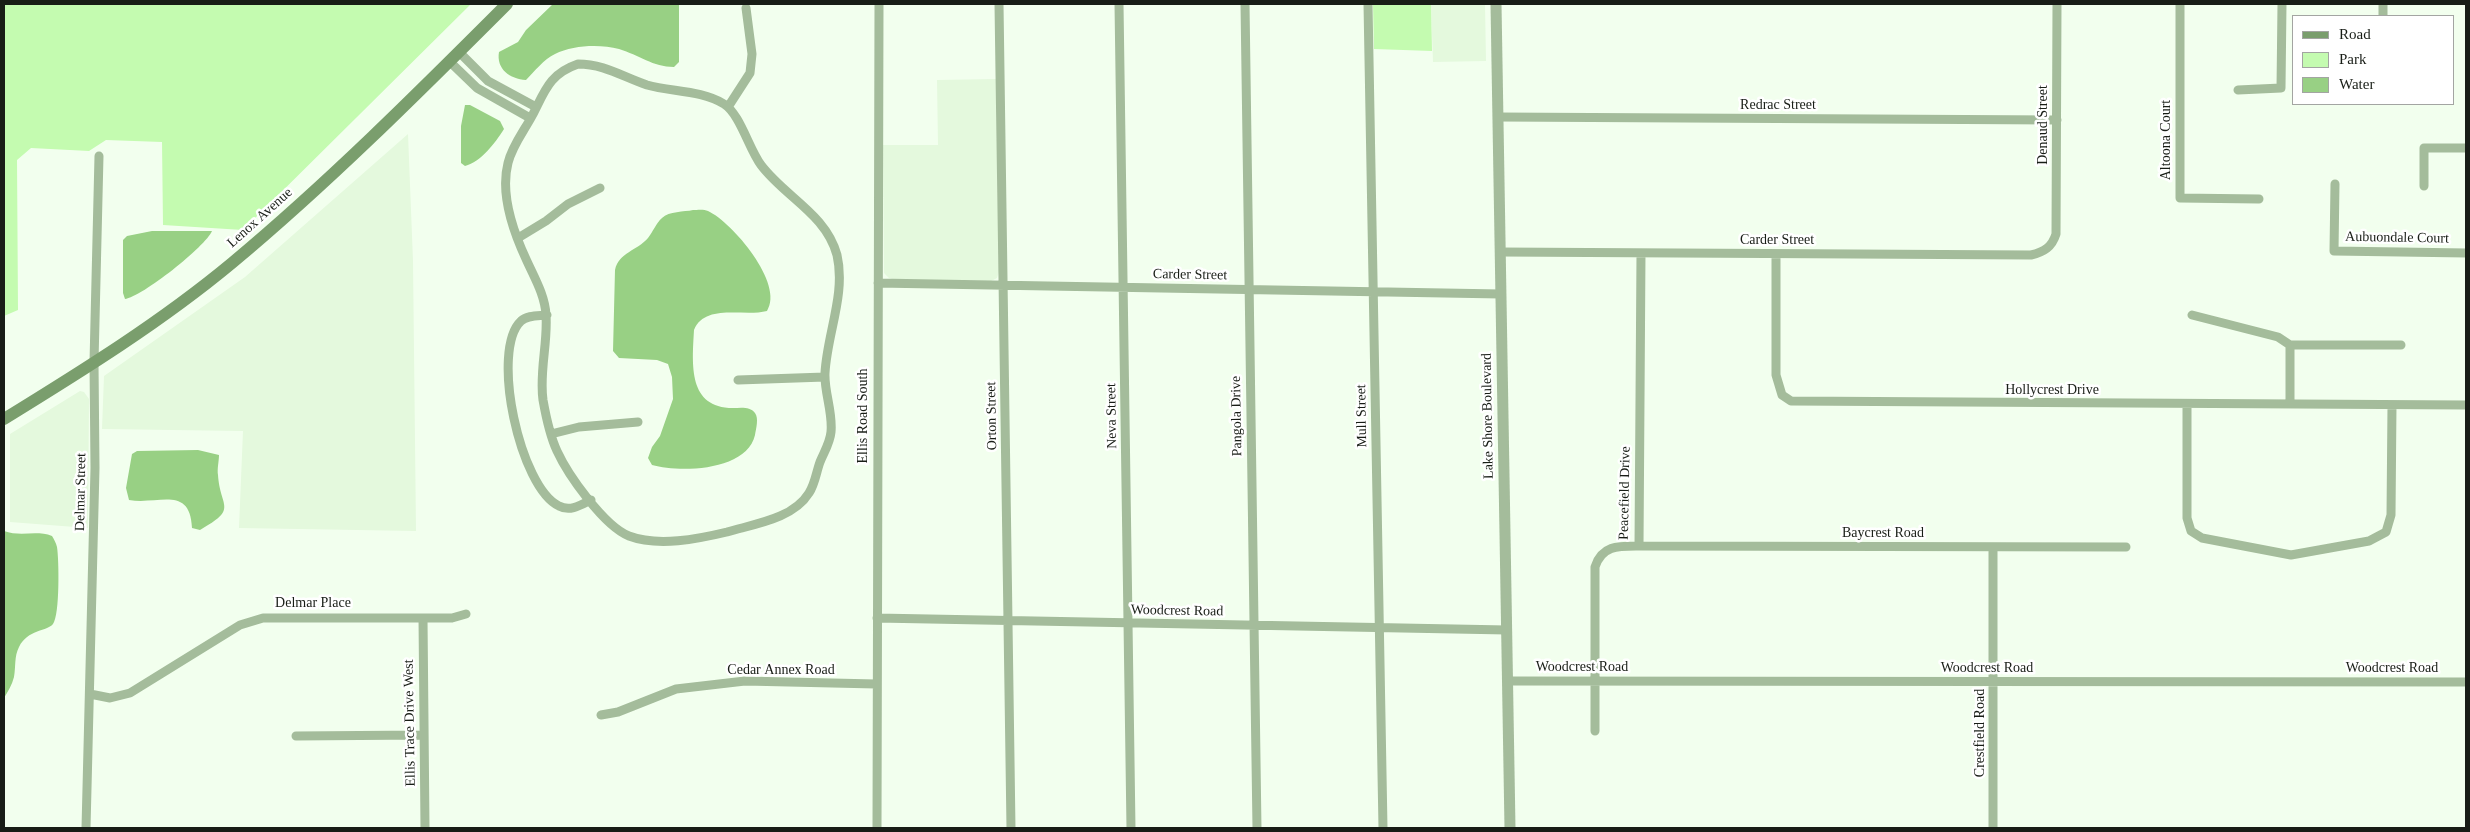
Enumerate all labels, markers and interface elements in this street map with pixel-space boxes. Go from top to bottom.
legend [2292,15,2455,105]
text: Road [2339,26,2371,42]
text: Park [2339,51,2367,67]
text: Water [2339,76,2374,92]
street label: Denaud Street [2035,85,2051,165]
street label: Redrac Street [1740,97,1816,113]
street label: Altoona Court [2158,100,2174,180]
street label: Lenox Avenue [224,184,296,252]
street label: Aubuondale Court [2345,229,2449,247]
street label: Carder Street [1740,232,1814,248]
street label: Carder Street [1153,266,1227,284]
street label: Lake Shore Boulevard [1479,353,1497,479]
street label: Ellis Road South [855,369,871,463]
street label: Pangola Drive [1228,376,1246,456]
street label: Orton Street [983,381,1001,451]
street label: Hollycrest Drive [2005,382,2099,398]
street label: Neva Street [1103,383,1121,449]
street label: Mull Street [1353,384,1371,448]
street label: Peacefield Drive [1616,446,1634,540]
street label: Delmar Street [72,453,90,531]
street label: Baycrest Road [1842,525,1924,541]
street label: Delmar Place [275,595,351,611]
street label: Woodcrest Road [1131,602,1223,620]
street label: Ellis Trace Drive West [400,659,420,787]
street label: Woodcrest Road [1536,659,1628,675]
street label: Woodcrest Road [1941,660,2033,676]
street label: Woodcrest Road [2346,660,2438,676]
street label: Cedar Annex Road [727,662,835,678]
street label: Crestfield Road [1972,689,1988,777]

